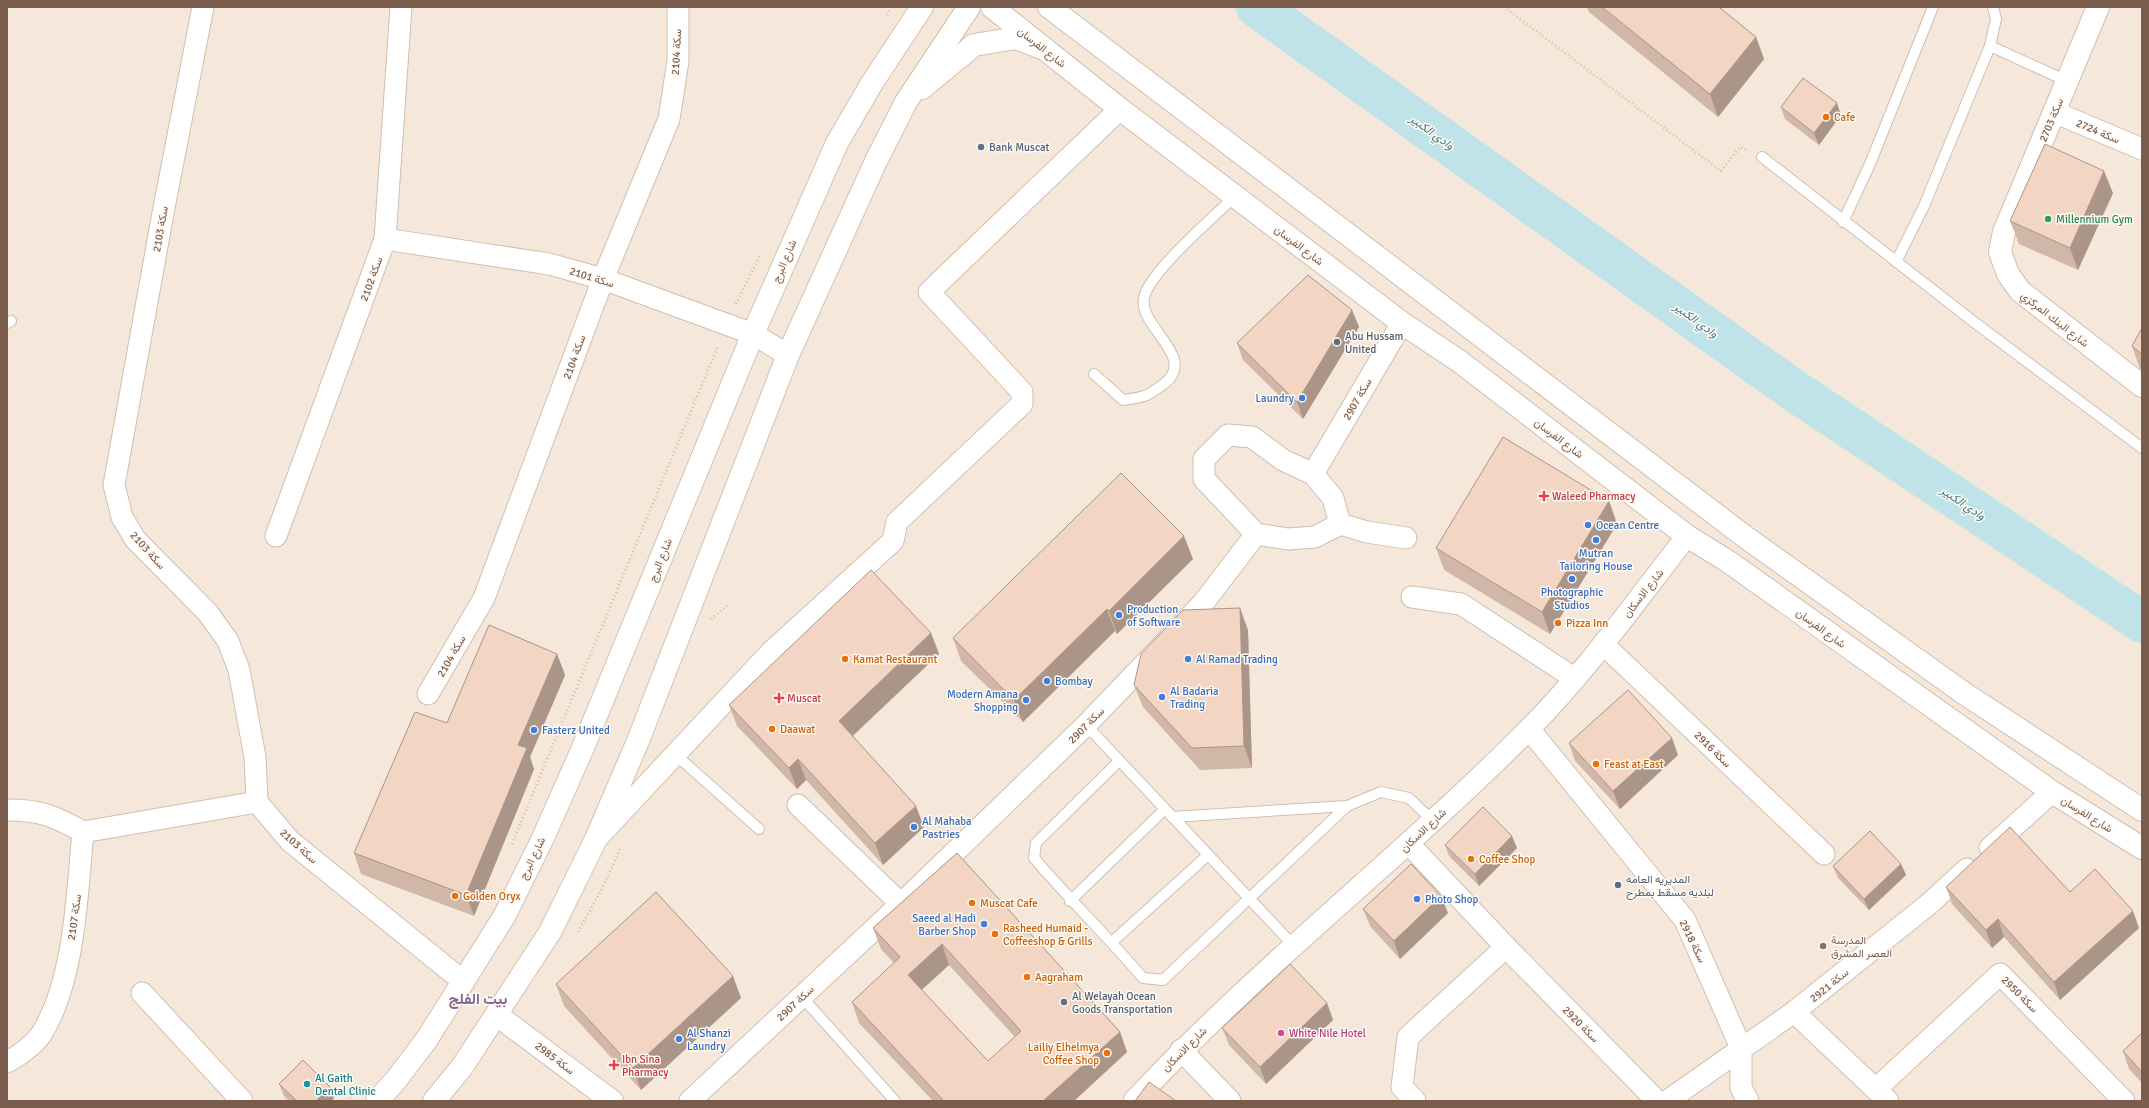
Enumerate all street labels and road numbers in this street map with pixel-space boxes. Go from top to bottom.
street label: شارع الفرسان [1014,24,1069,71]
street label: سكة 2104 [669,28,684,75]
street label: سكة 2703 [2036,96,2067,144]
street label: سكة 2724 [2074,116,2122,147]
street label: سكة 2103 [150,205,171,253]
street label: شارع الفرسان [1271,223,1326,269]
street label: شارع البرج [770,237,800,285]
street label: سكة 2102 [357,255,386,303]
street label: سكة 2101 [568,265,616,291]
street label: شارع البنك المركزي [2016,289,2091,352]
street label: سكة 2104 [560,333,589,381]
street label: سكة 2907 [1340,376,1375,422]
street label: شارع الفرسان [1531,416,1586,462]
street label: سكة 2103 [127,529,168,572]
street label: شارع البرج [646,536,676,584]
street label: شارع الاسكان [1620,566,1667,621]
street label: شارع الفرسان [1793,606,1848,652]
street label: سكة 2104 [434,633,469,679]
street label: سكة 2907 [1065,704,1108,746]
street label: سكة 2916 [1692,729,1734,770]
street label: شارع الفرسان [2058,794,2115,836]
street label: شارع الاسكان [1398,806,1450,856]
street label: سكة 2103 [277,826,320,867]
street label: شارع البرج [517,835,549,882]
street label: سكة 2107 [65,893,84,941]
street label: سكة 2918 [1677,918,1709,965]
street label: سكة 2921 [1807,966,1852,1005]
street label: سكة 2950 [1999,973,2041,1016]
street label: سكة 2907 [774,983,817,1024]
street label: سكة 2920 [1560,1003,1602,1046]
street label: شارع الاسكان [1159,1024,1210,1075]
street label: سكة 2985 [532,1039,577,1078]

